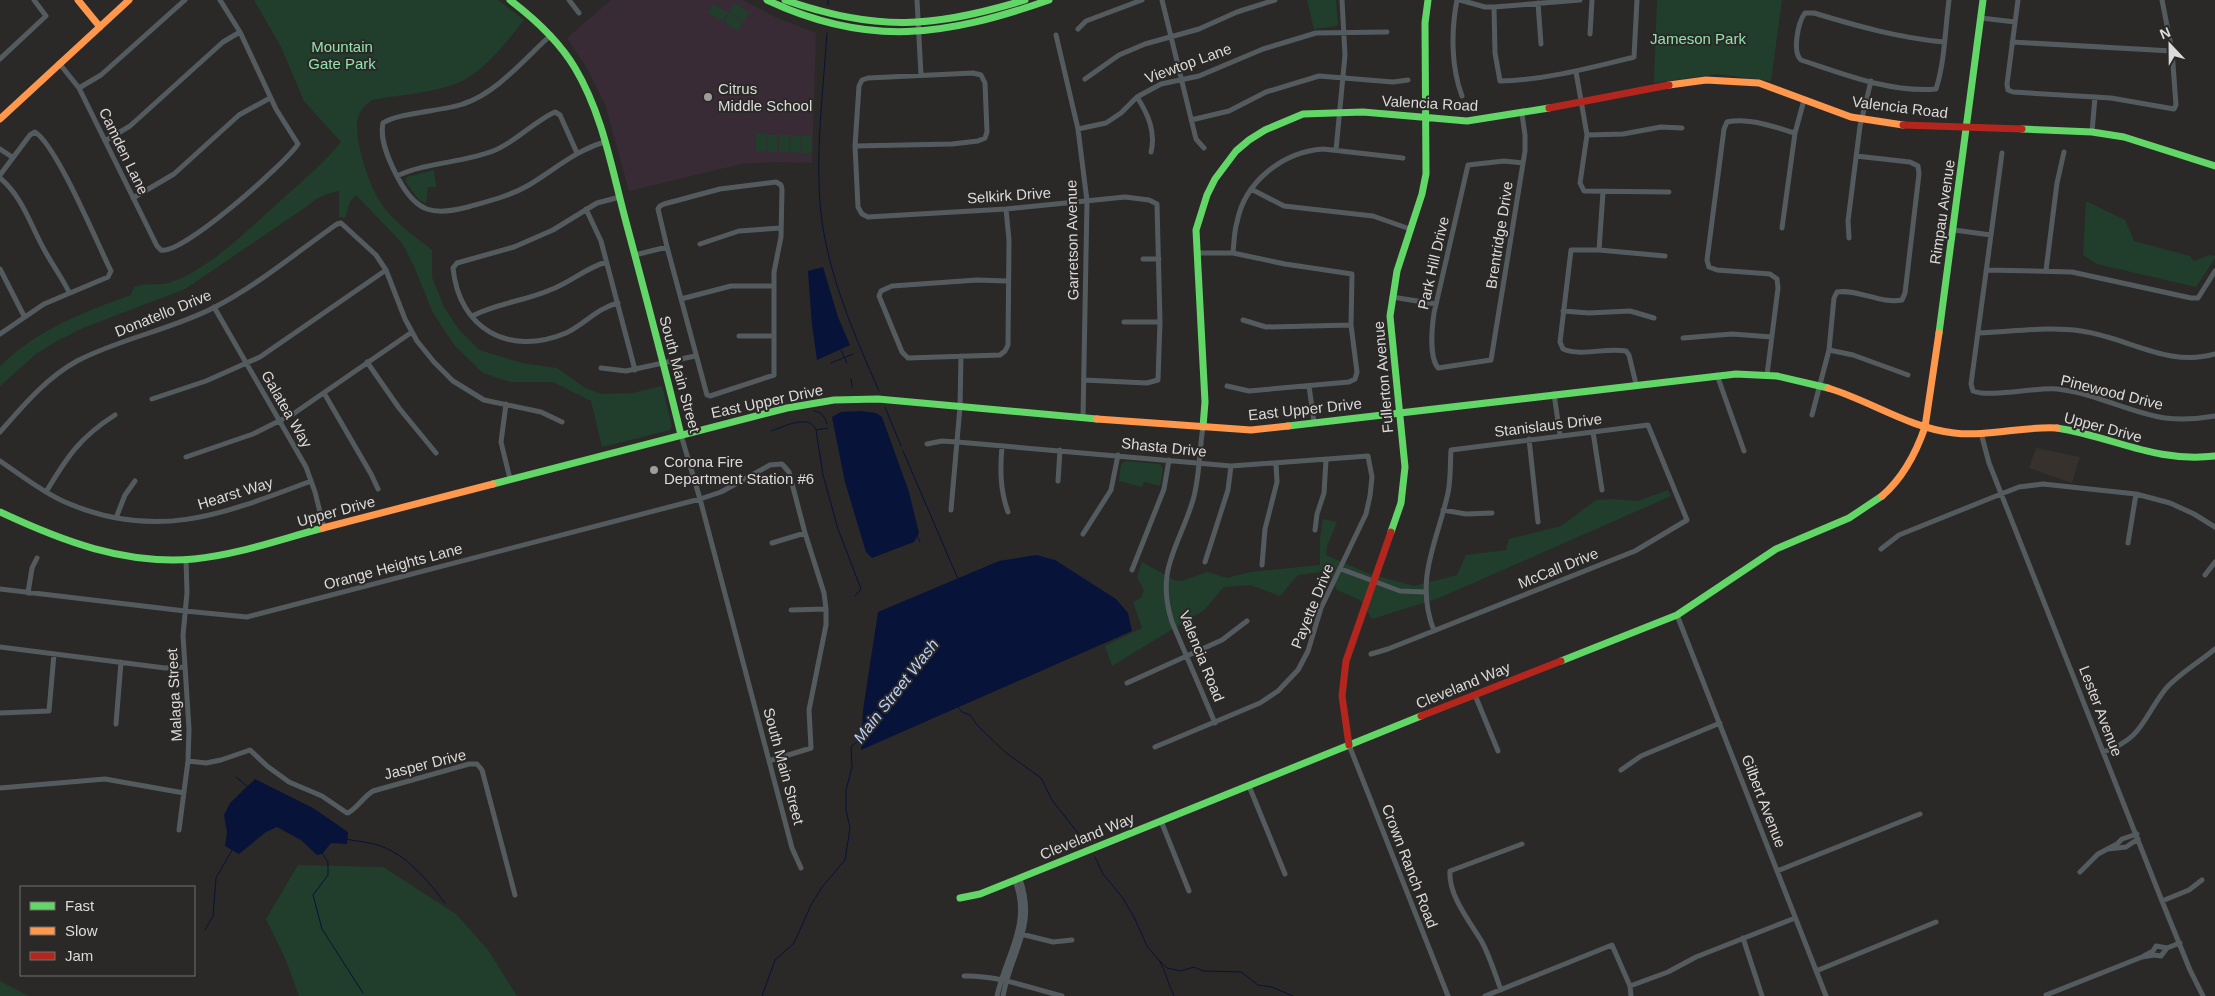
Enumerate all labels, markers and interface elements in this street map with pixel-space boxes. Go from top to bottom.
north arrow [2145,20,2195,70]
text: N [2157,24,2173,42]
park label: Jameson Park [1650,30,1746,47]
park label: Mountain Gate Park [308,38,376,72]
street label: Viewtop Lane [1143,40,1233,86]
place label: Citrus Middle School [718,80,812,114]
marker: Citrus Middle School [702,91,714,103]
street label: Valencia Road [1381,92,1479,114]
street label: Valencia Road [1851,93,1949,121]
street label: Camden Lane [96,105,152,197]
street label: Rimpau Avenue [1926,159,1958,265]
street label: Garretson Avenue [1062,180,1082,300]
street label: Brentridge Drive [1482,180,1516,290]
street label: Selkirk Drive [966,184,1052,206]
street label: Park Hill Drive [1414,215,1452,311]
street label: Donatello Drive [112,286,214,340]
street label: South Main Street [656,314,704,435]
street label: Fullerton Avenue [1370,320,1396,434]
street label: Galatea Way [258,367,316,451]
street label: Pinewood Drive [2059,371,2165,413]
street label: East Upper Drive [709,381,825,421]
street label: East Upper Drive [1247,395,1363,423]
street label: Upper Drive [2062,408,2144,446]
street label: Stanislaus Drive [1493,410,1603,440]
street label: Shasta Drive [1120,434,1208,460]
place label: Corona Fire Department Station #6 [664,453,814,487]
marker: Corona Fire Department Station #6 [648,464,660,476]
street label: Hearst Way [195,473,275,513]
street label: Upper Drive [295,492,377,530]
street label: Orange Heights Lane [322,539,464,593]
street label: McCall Drive [1515,544,1601,592]
street label: Payette Drive [1287,561,1337,651]
street label: Valencia Road [1176,608,1228,704]
water label: Main Street Wash [850,636,942,746]
street label: Malaga Street [163,647,185,742]
street label: Cleveland Way [1413,658,1513,712]
street label: Lester Avenue [2076,663,2126,759]
street label: South Main Street [760,706,808,827]
street label: Jasper Drive [382,746,468,782]
street label: Gilbert Avenue [1738,752,1790,850]
street label: Crown Ranch Road [1379,802,1441,930]
street label: Cleveland Way [1037,809,1137,863]
legend [20,886,195,976]
text: Fast [65,897,95,914]
text: Slow [65,922,98,939]
text: Jam [65,947,93,964]

